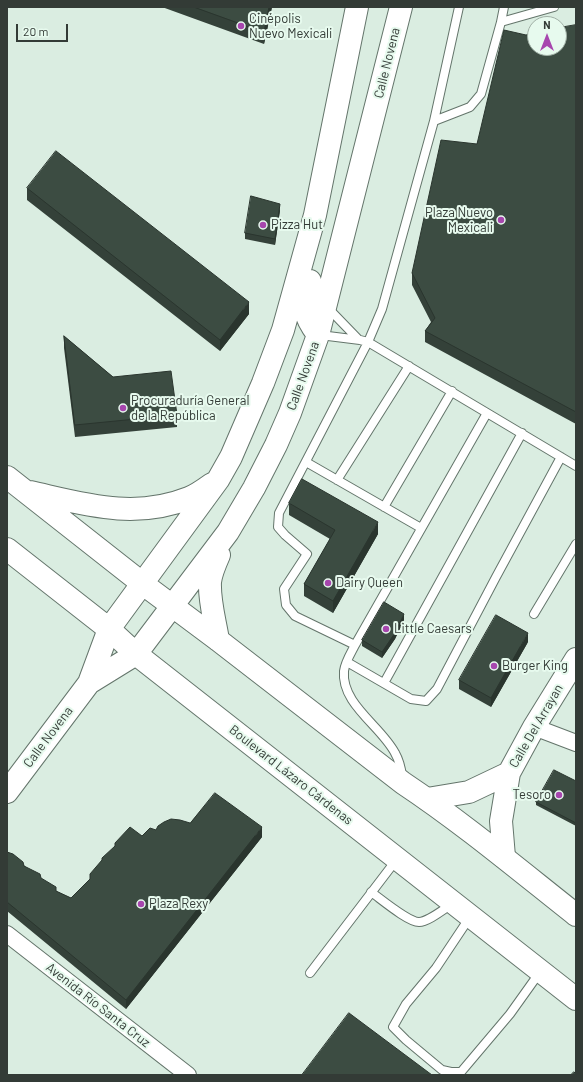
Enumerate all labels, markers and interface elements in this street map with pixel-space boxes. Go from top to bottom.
place label: Cinépolis Nuevo Mexicali [249,11,332,42]
scale bar [18,16,70,42]
north arrow [527,16,567,56]
text: N [543,18,551,31]
marker: Cinépolis Nuevo Mexicali [236,21,246,31]
text: 20 m [23,24,49,38]
street label: Calle Novena [371,26,403,100]
place label: Plaza Nuevo Mexicali [425,205,493,236]
marker: Plaza Nuevo Mexicali [496,215,506,225]
place label: Pizza Hut [271,217,323,233]
marker: Pizza Hut [258,220,268,230]
street label: Calle Novena [283,339,323,413]
place label: Procuraduría General de la República [131,393,249,424]
marker: Procuraduría General de la República [118,403,128,413]
place label: Dairy Queen [336,575,403,591]
marker: Dairy Queen [323,578,333,588]
place label: Little Caesars [394,621,472,637]
marker: Little Caesars [381,624,391,634]
place label: Burger King [502,658,568,674]
marker: Burger King [489,661,499,671]
street label: Calle Del Arrayan [506,681,566,771]
street label: Calle Novena [20,704,76,770]
street label: Boulevard Lázaro Cárdenas [226,722,356,828]
place label: Tesoro [513,787,551,803]
marker: Tesoro [554,790,564,800]
place label: Plaza Rexy [149,896,208,912]
marker: Plaza Rexy [136,899,146,909]
street label: Avenida Río Santa Cruz [43,959,153,1051]

